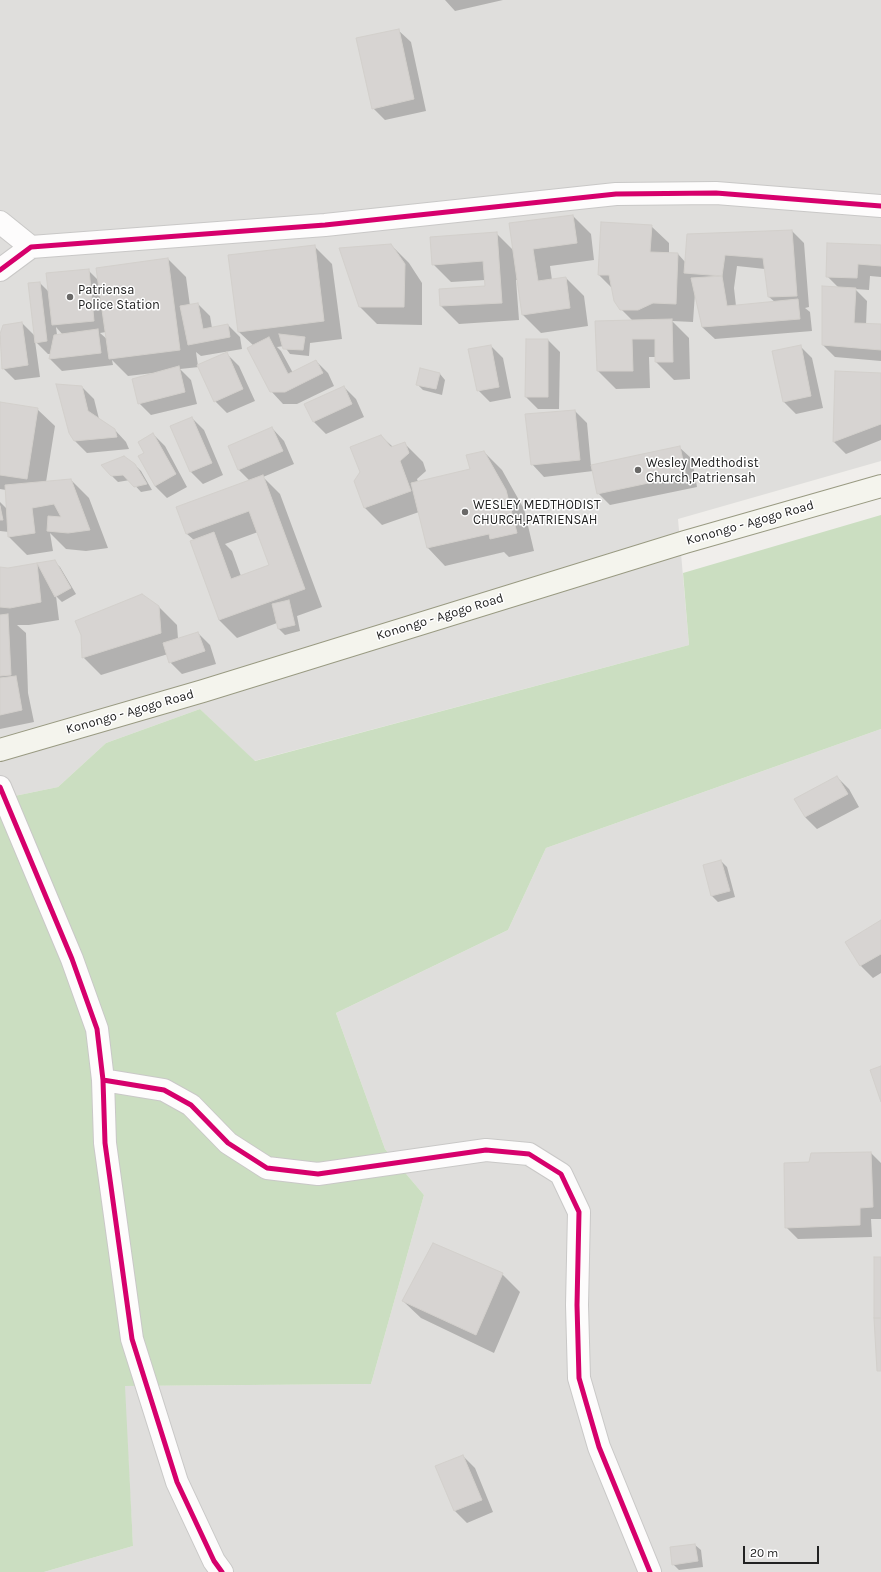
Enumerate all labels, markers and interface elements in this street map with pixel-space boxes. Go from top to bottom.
place label: Patriensa Police Station [78,282,160,313]
marker: Patriensa Police Station [65,292,75,302]
place label: Wesley Medthodist Church,Patriensah [646,455,759,486]
marker: Wesley Medthodist Church,Patriensah [633,465,643,475]
place label: WESLEY MEDTHODIST CHURCH,PATRIENSAH [473,497,600,528]
street label: Konongo - Agogo Road [684,497,816,549]
marker: WESLEY MEDTHODIST CHURCH,PATRIENSAH [460,507,470,517]
street label: Konongo - Agogo Road [374,590,506,644]
street label: Konongo - Agogo Road [64,686,196,738]
scale bar [745,1538,821,1564]
text: 20 m [750,1546,778,1560]

